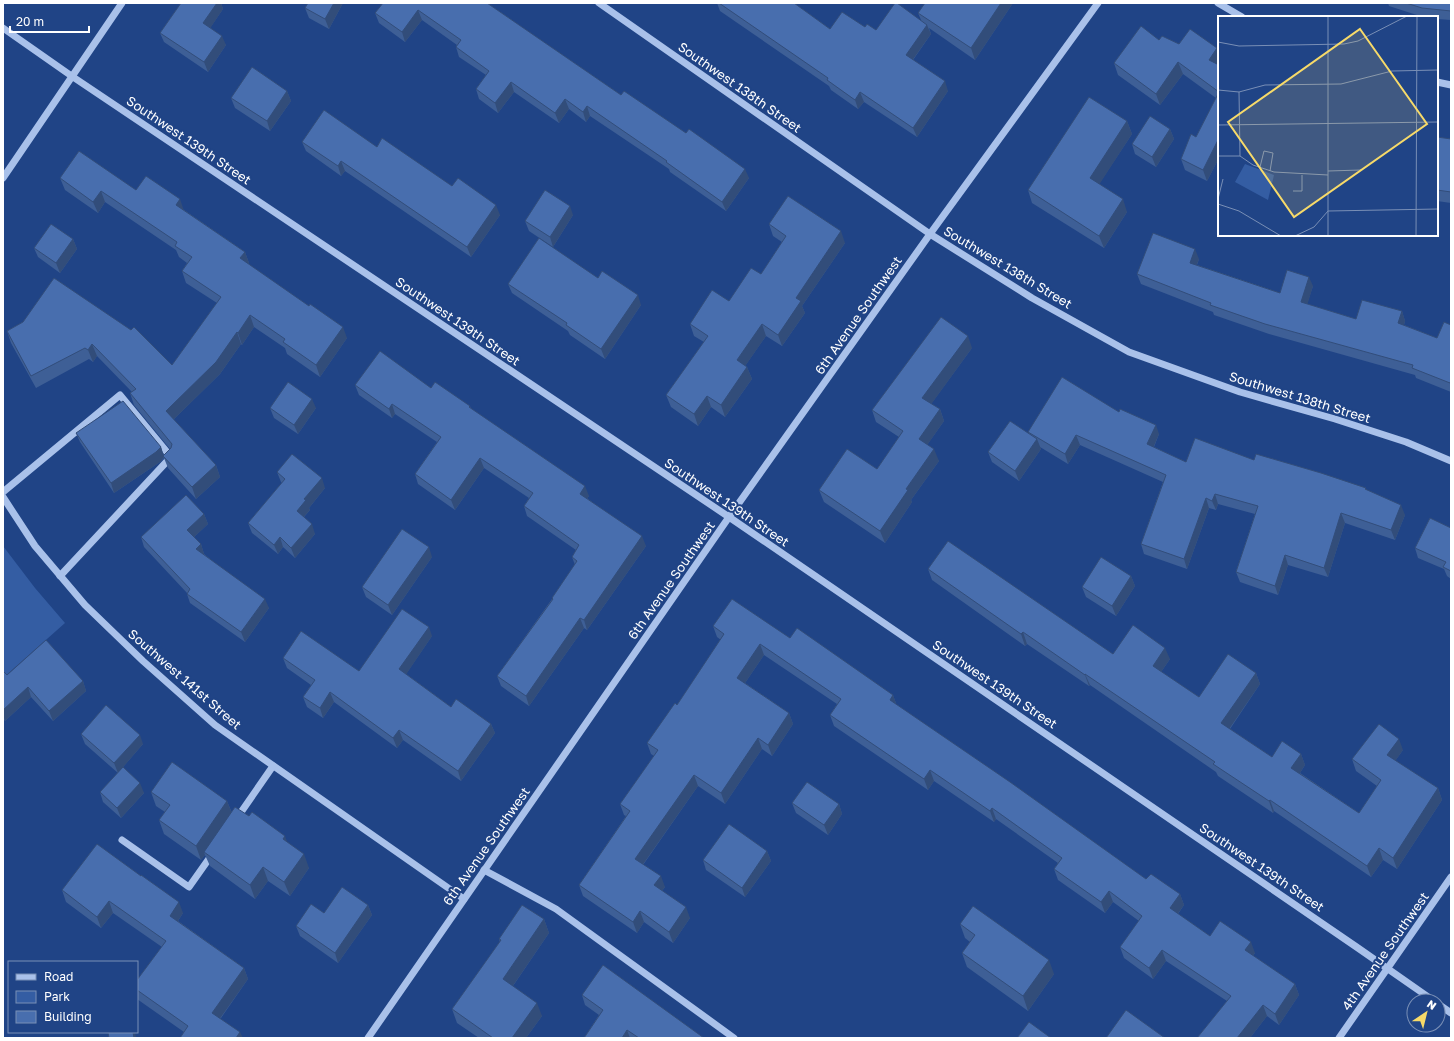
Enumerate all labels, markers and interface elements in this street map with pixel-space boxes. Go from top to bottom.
scale bar [10,8,89,34]
text: 20 m [16,14,44,29]
inset map [1218,16,1438,236]
street label: Southwest 138th Street [675,38,805,136]
street label: Southwest 139th Street [124,92,254,188]
street label: Southwest 138th Street [941,222,1075,312]
street label: 6th Avenue Southwest [811,253,905,377]
street label: Southwest 139th Street [393,273,523,369]
street label: Southwest 138th Street [1227,368,1373,426]
street label: Southwest 139th Street [662,454,792,550]
street label: 6th Avenue Southwest [624,518,718,642]
street label: Southwest 141st Street [125,625,245,733]
street label: Southwest 139th Street [930,636,1060,732]
street label: 6th Avenue Southwest [439,784,533,908]
street label: Southwest 139th Street [1197,819,1327,915]
street label: 4th Avenue Southwest [1338,889,1432,1013]
legend [8,961,138,1033]
text: Road [44,969,73,984]
text: Park [44,989,70,1004]
north arrow [1406,993,1446,1033]
text: N [1425,997,1439,1012]
text: Building [44,1009,92,1024]

